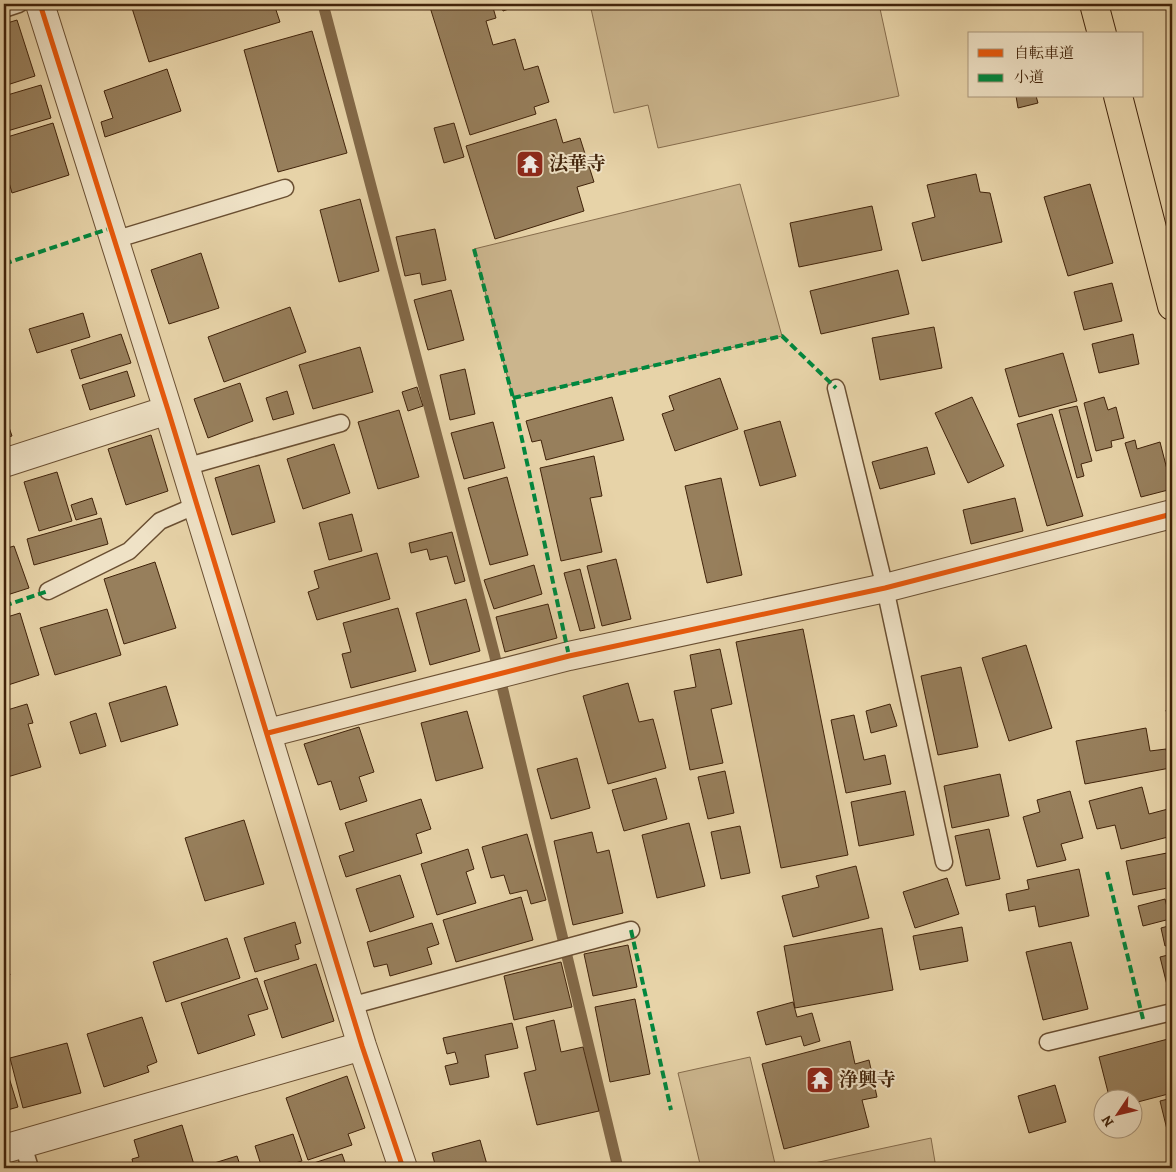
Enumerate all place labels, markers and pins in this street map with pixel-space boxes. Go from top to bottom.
temple icon: 法華寺 [515,149,545,179]
place label: 法華寺 [549,151,606,177]
temple icon: 浄興寺 [805,1065,835,1095]
place label: 浄興寺 [839,1067,896,1093]

